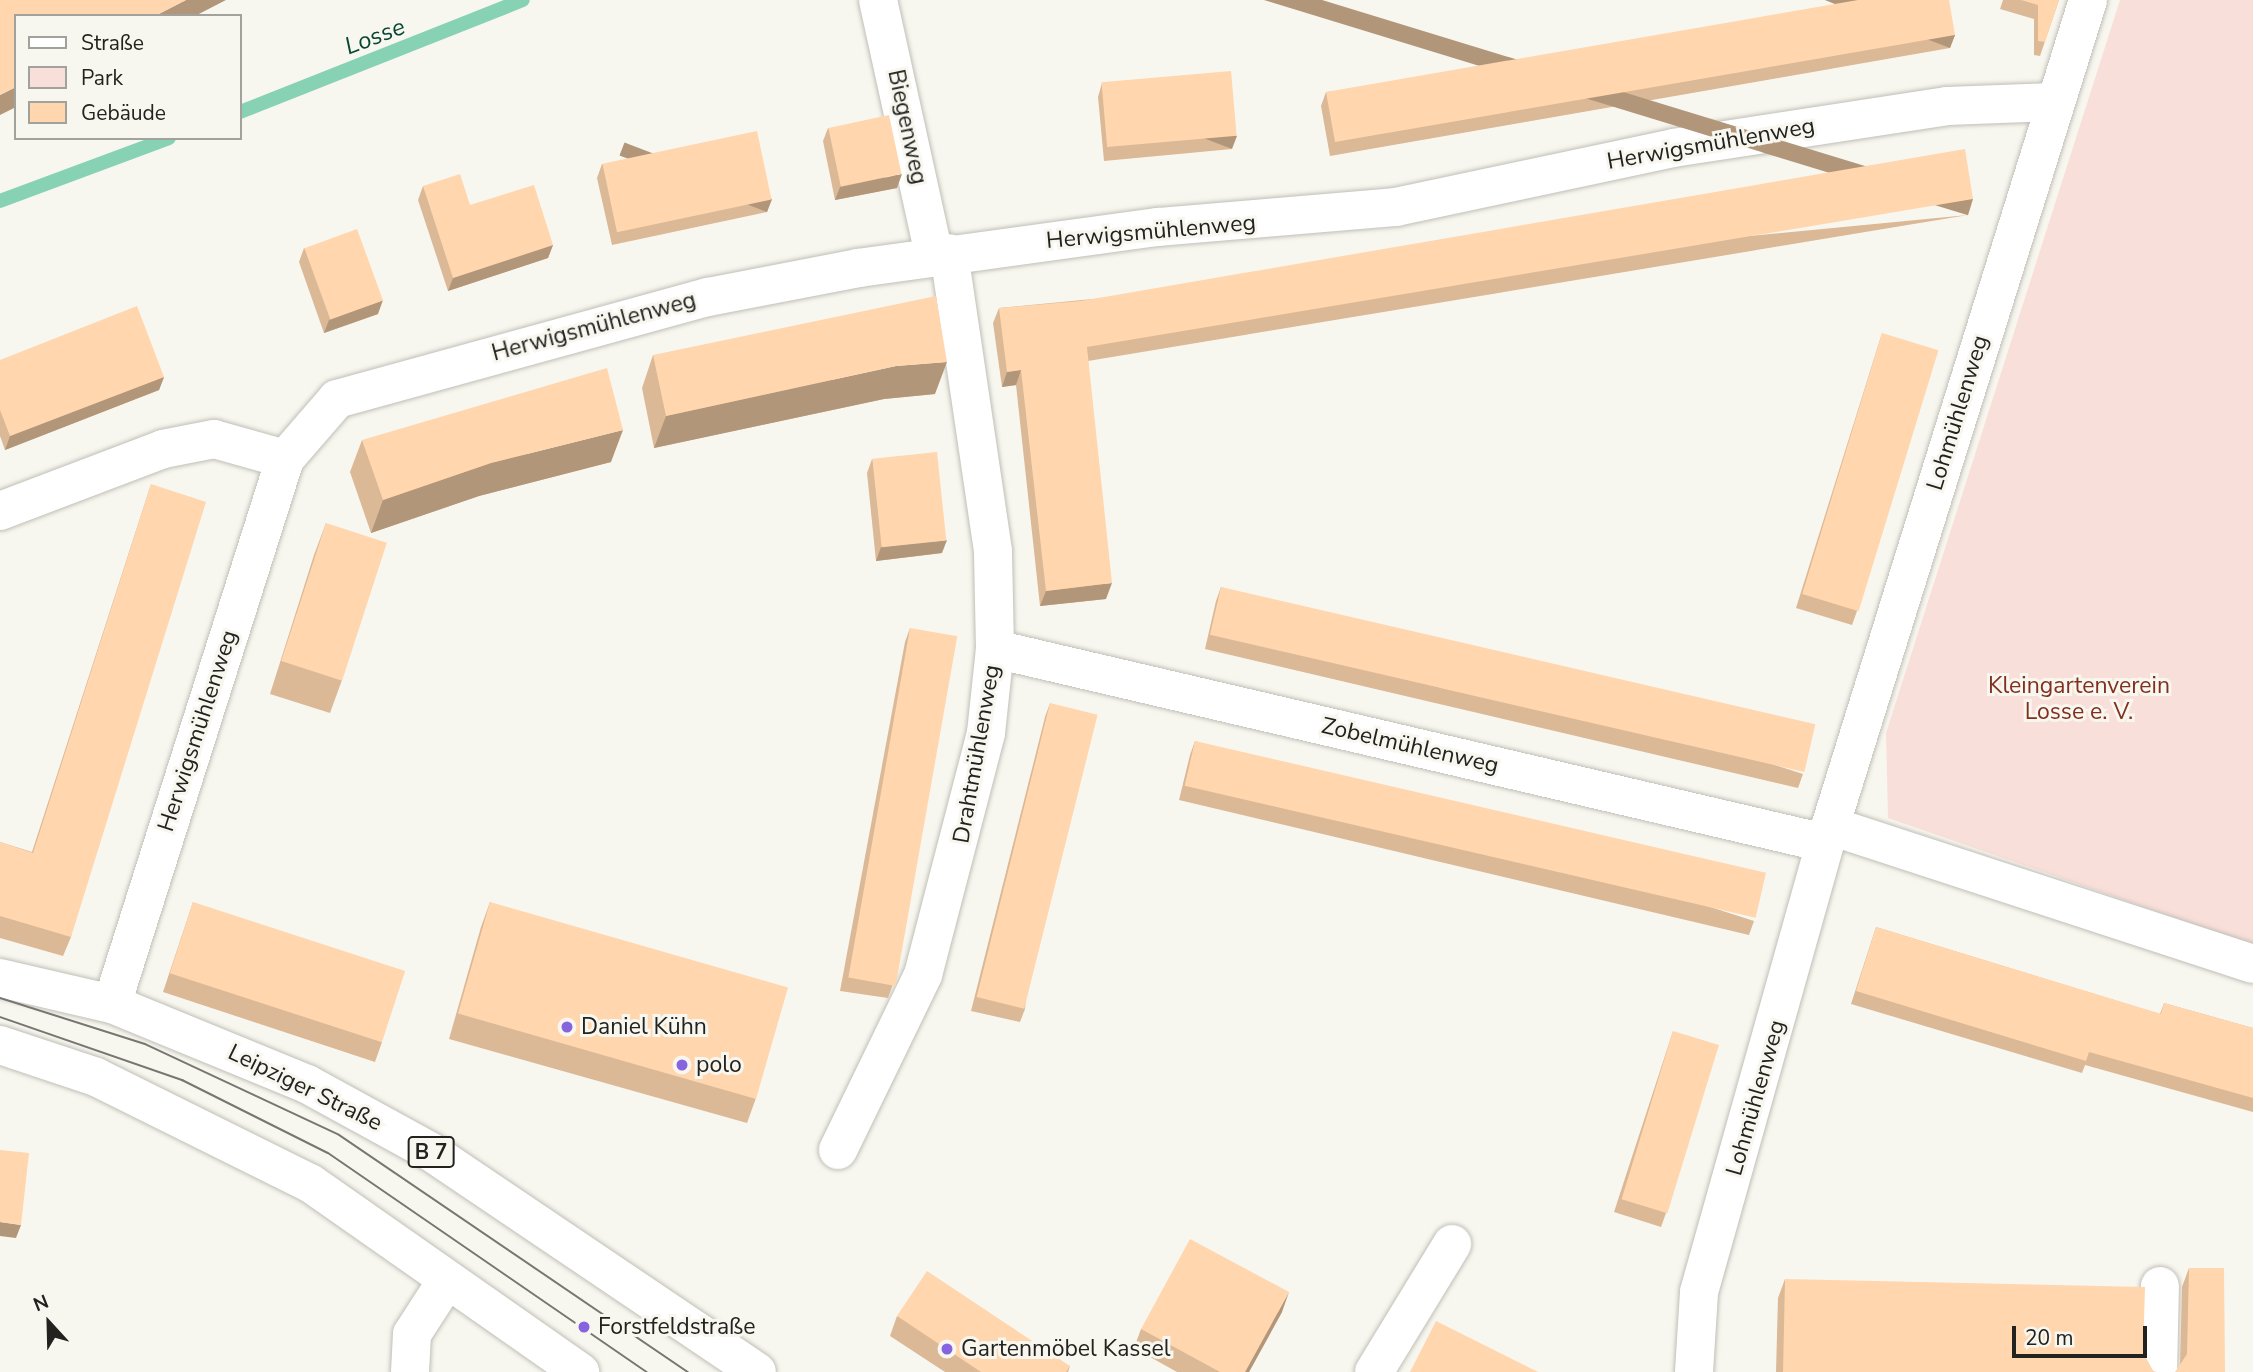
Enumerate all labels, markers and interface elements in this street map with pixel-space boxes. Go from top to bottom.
water label: Losse [341,12,409,62]
legend [14,14,242,140]
text: Straße [81,29,144,57]
text: Park [81,64,123,92]
street label: Biegenweg [881,67,933,187]
text: Gebäude [81,99,166,127]
street label: Herwigsmühlenweg [1605,112,1817,176]
street label: Herwigsmühlenweg [1045,209,1257,255]
street label: Herwigsmühlenweg [489,286,699,368]
street label: Lohmühlenweg [1921,332,1995,494]
street label: Herwigsmühlenweg [152,627,244,835]
street label: Drahtmühlenweg [948,663,1006,845]
park label: Kleingartenverein Losse e. V. [1988,672,2170,726]
street label: Zobelmühlenweg [1319,712,1501,780]
place label: Daniel Kühn [581,1013,707,1041]
street label: Lohmühlenweg [1721,1017,1791,1179]
marker: Daniel Kühn [559,1019,575,1035]
street label: Leipziger Straße [223,1039,387,1137]
place label: polo [696,1051,742,1079]
marker: polo [674,1057,690,1073]
road number: B 7 [406,1134,456,1170]
north arrow [14,1288,84,1358]
text: N [30,1289,53,1318]
scale bar [2015,1312,2150,1356]
place label: Forstfeldstraße [598,1313,755,1341]
marker: Forstfeldstraße [576,1319,592,1335]
text: 20 m [2025,1324,2074,1352]
place label: Gartenmöbel Kassel [961,1335,1171,1363]
marker: Gartenmöbel Kassel [939,1341,955,1357]

